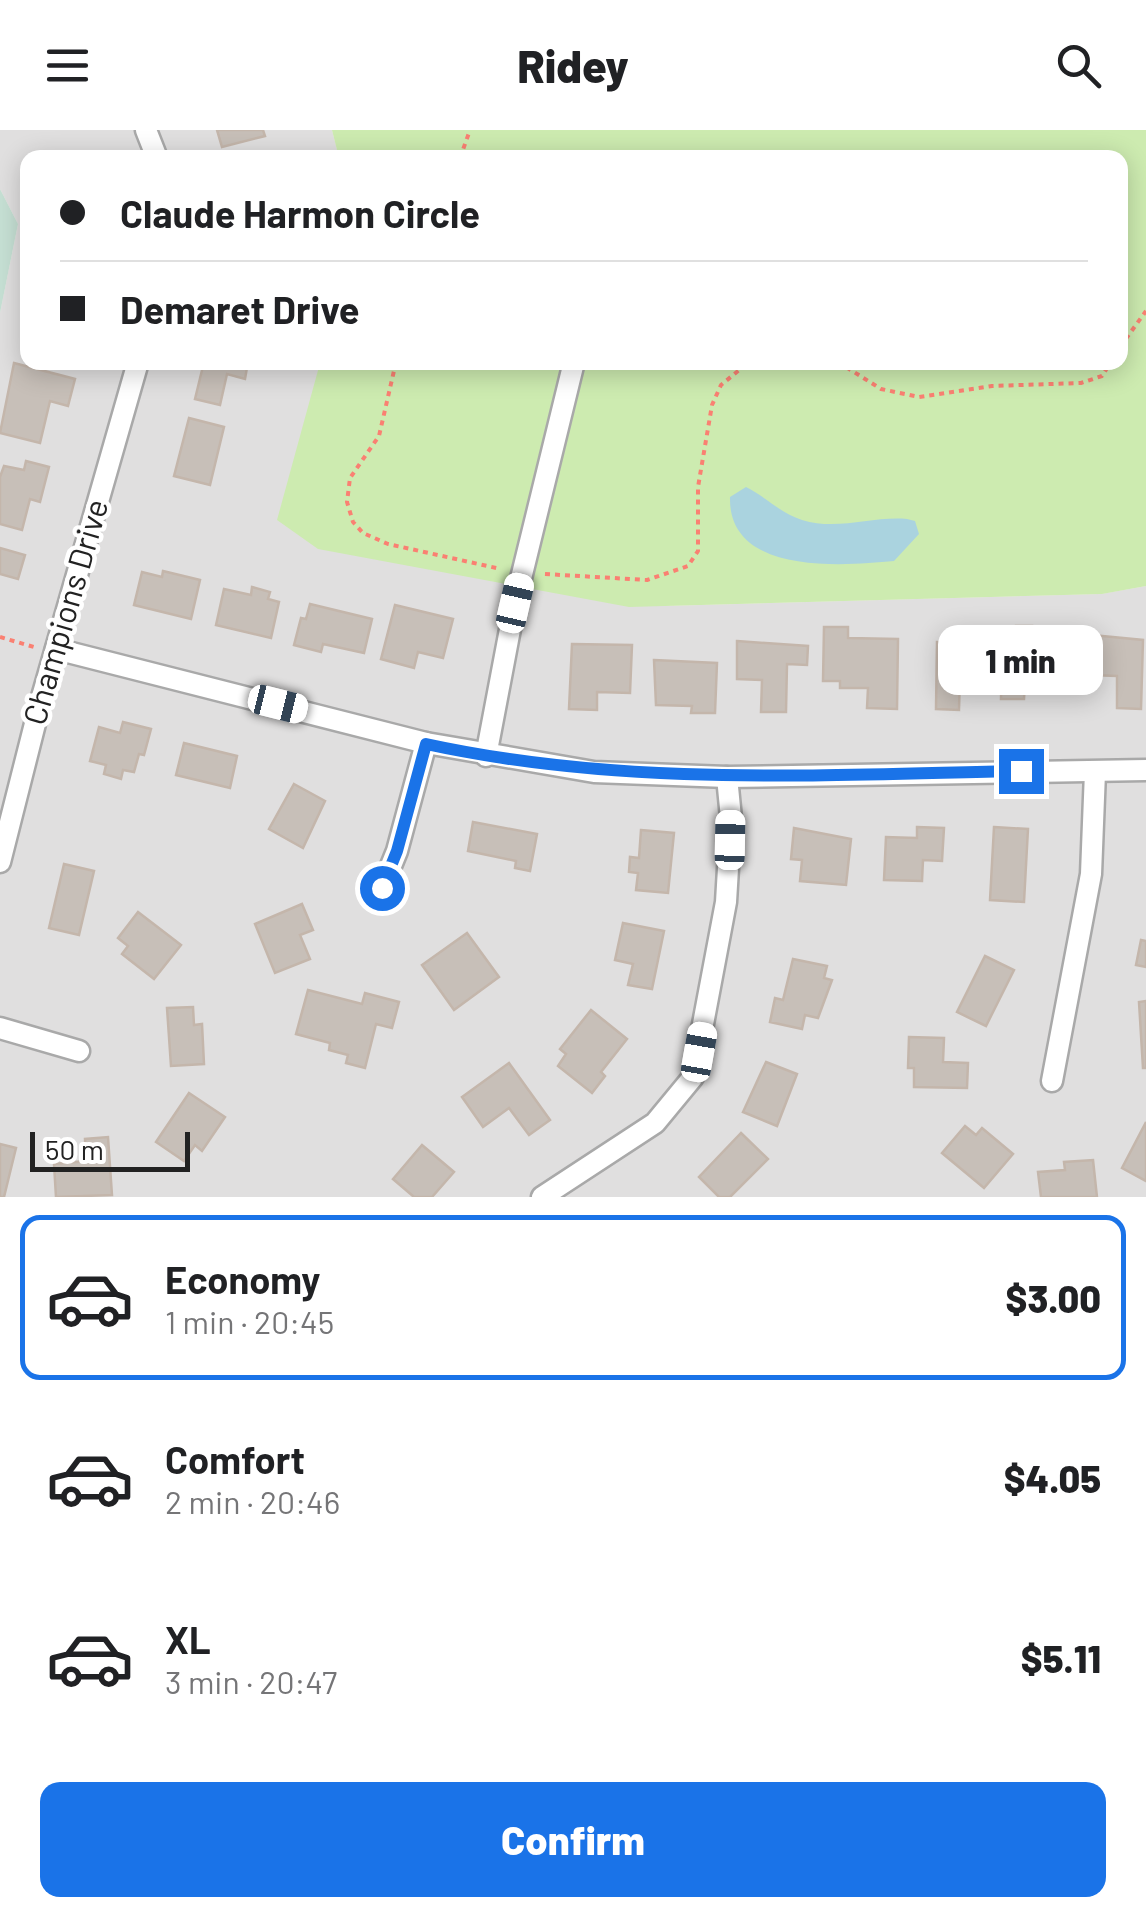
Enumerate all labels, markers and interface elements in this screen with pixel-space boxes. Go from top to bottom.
icon: menu [40,38,95,93]
text: Ridey [517,38,629,92]
icon: search [1051,38,1106,93]
text: Claude Harmon Circle [120,190,480,236]
text: Demaret Drive [120,286,359,332]
street label: Champions Drive [14,494,114,729]
car [494,570,536,636]
callout: 1 min [938,626,1104,696]
text: 1 min [985,641,1056,679]
car [245,682,311,726]
route end [999,749,1044,794]
car [714,810,746,870]
route start [360,866,405,911]
car [679,1020,719,1084]
scale bar [30,1127,190,1172]
text: 50 m [45,1132,104,1166]
icon: car [45,1253,135,1343]
text: Economy [165,1256,320,1302]
text: $3.00 [1006,1275,1101,1321]
text: 1 min · 20:45 [165,1302,334,1340]
icon: car [45,1433,135,1523]
text: Comfort [165,1436,305,1482]
text: $4.05 [1004,1455,1101,1501]
text: 2 min · 20:46 [165,1482,340,1520]
icon: car [45,1613,135,1703]
text: XL [165,1616,211,1662]
text: $5.11 [1021,1635,1101,1681]
text: 3 min · 20:47 [165,1662,337,1700]
button: Confirm [40,1782,1106,1897]

